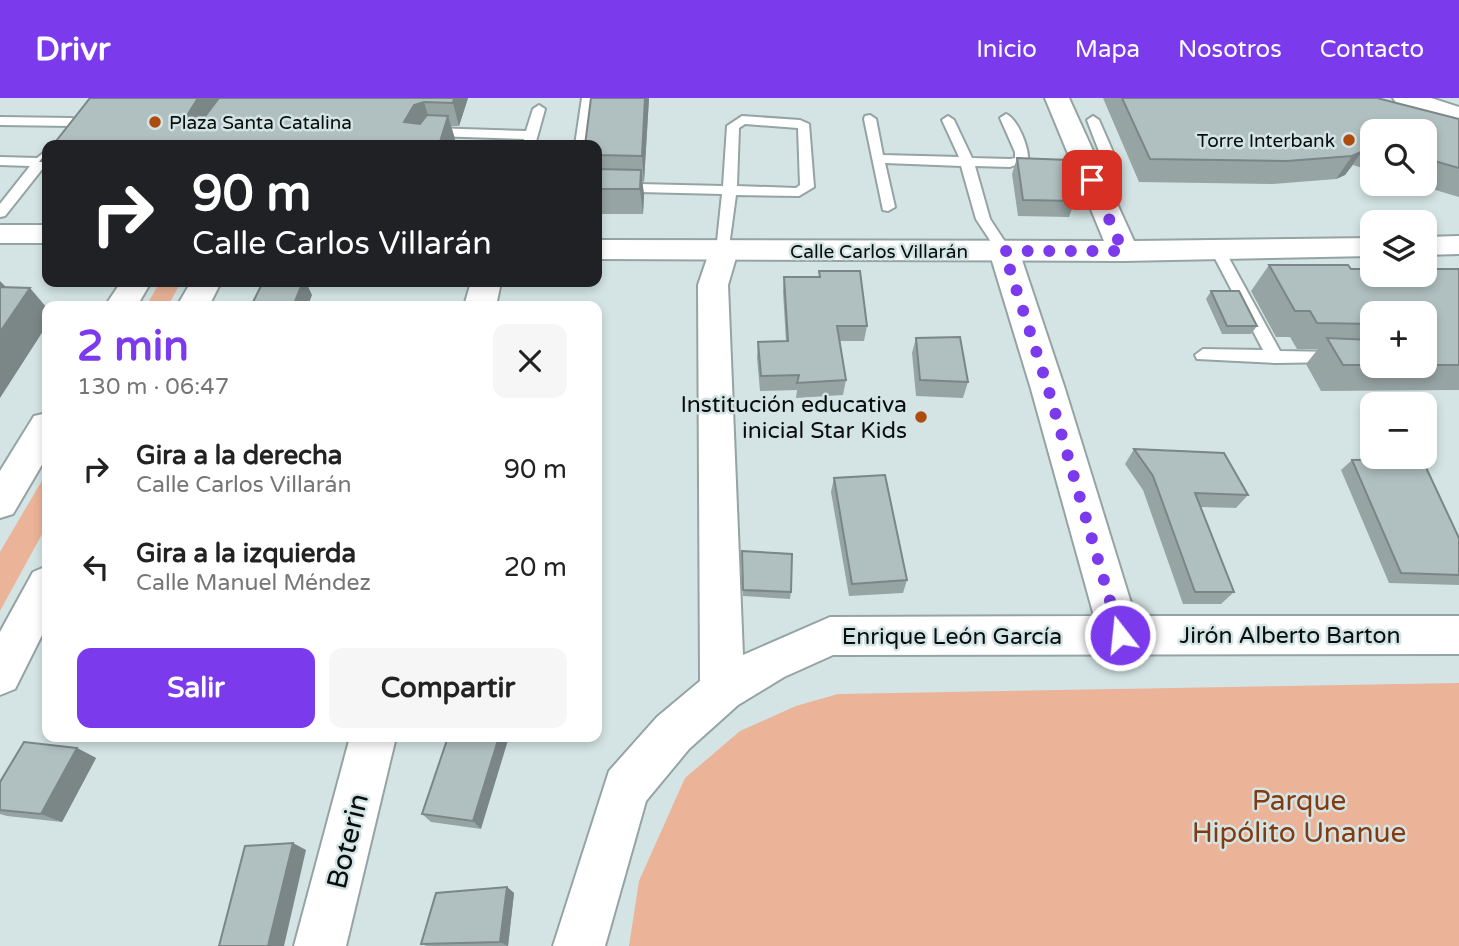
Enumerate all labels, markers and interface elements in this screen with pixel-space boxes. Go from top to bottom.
text: Drivr [35,30,110,69]
text: Inicio [976,35,1037,64]
text: Mapa [1075,35,1140,64]
text: Nosotros [1178,35,1282,64]
text: Contacto [1320,35,1424,64]
place label: Plaza Santa Catalina [169,112,352,134]
marker: Plaza Santa Catalina [147,114,163,130]
map controls [1360,119,1437,469]
button: search [1360,119,1437,196]
place label: Torre Interbank [1197,130,1335,152]
marker: Torre Interbank [1341,132,1357,148]
pin [1062,150,1122,210]
icon: arrive [1073,161,1111,199]
text: 90 m [192,165,311,224]
icon: right [77,168,168,259]
button: layers [1360,210,1437,287]
text: Calle Carlos Villarán [192,225,492,263]
street label: Calle Carlos Villarán [790,241,968,263]
button: + [1360,301,1437,378]
text: 2 min [77,321,189,372]
button: close [493,324,567,398]
text: 130 m · 06:47 [77,373,229,401]
place label: Institución educativa inicial Star Kids [681,391,907,445]
button: − [1360,392,1437,469]
marker: Institución educativa inicial Star Kids [913,409,929,425]
text: Gira a la derecha [136,440,342,471]
icon: right [77,450,115,488]
text: 90 m [504,454,567,485]
text: Calle Carlos Villarán [136,471,351,499]
text: Gira a la izquierda [136,538,356,569]
icon: left [77,548,115,586]
text: 20 m [504,552,567,583]
text: Calle Manuel Méndez [136,569,371,597]
position arrow [1083,598,1157,672]
street label: Jirón Alberto Barton [1180,622,1400,650]
street label: Enrique León García [842,623,1062,651]
button: Salir [77,648,315,728]
button: Compartir [329,648,567,728]
park label: Parque Hipólito Unanue [1192,784,1406,850]
street label: Boterin [320,790,376,893]

